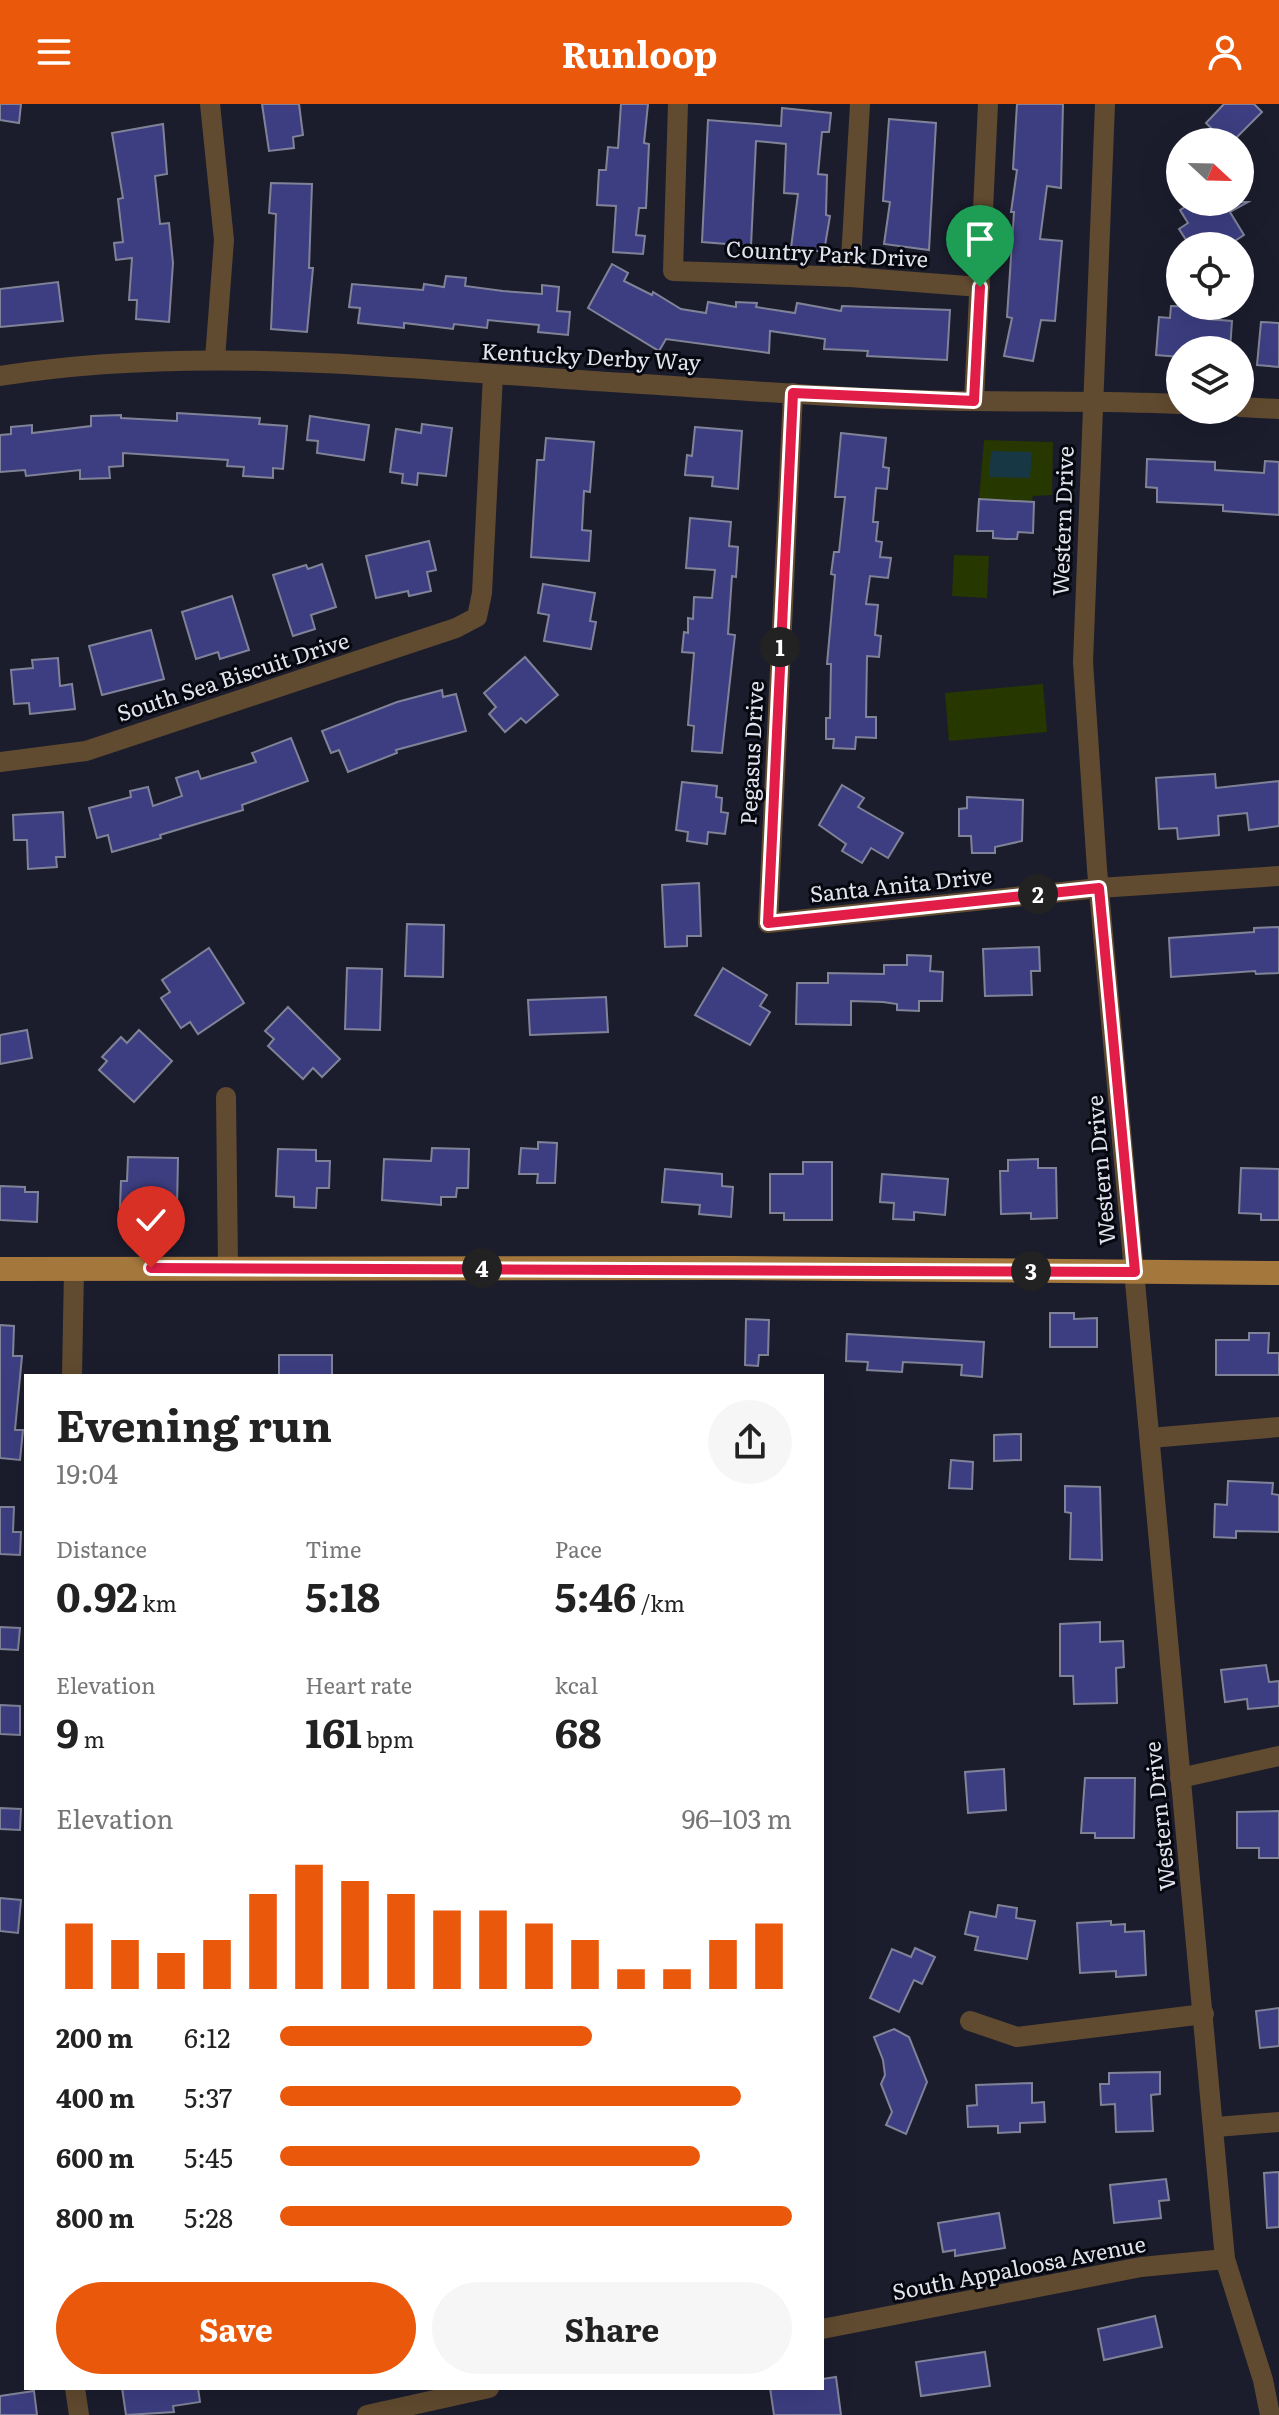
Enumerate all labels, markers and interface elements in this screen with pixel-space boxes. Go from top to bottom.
text: Runloop [561,26,718,79]
icon: menu [32,30,76,74]
icon: person [1203,30,1247,74]
north arrow [1166,128,1254,216]
map controls [1166,128,1254,424]
pin [946,205,1014,287]
icon: arrive [958,217,1002,261]
street label: Country Park Drive [725,231,929,274]
button: locate [1166,232,1254,320]
street label: Kentucky Derby Way [480,333,702,378]
button: layers [1166,336,1254,424]
street label: Western Drive [1042,445,1081,596]
street label: South Sea Biscuit Drive [112,622,353,729]
pin: 1 [760,627,800,667]
text: 1 [775,630,785,663]
street label: Pegasus Drive [730,680,771,826]
street label: Santa Anita Drive [808,858,994,909]
pin: 2 [1018,874,1058,914]
text: 2 [1032,877,1044,910]
street label: Western Drive [1077,1094,1122,1246]
pin [117,1186,185,1268]
icon: check [129,1198,173,1242]
pin: 4 [462,1248,502,1288]
text: 4 [475,1251,489,1284]
pin: 3 [1011,1251,1051,1291]
text: 3 [1025,1254,1037,1287]
text: Evening run [56,1390,332,1456]
button: share [708,1400,792,1484]
text: 19:04 [56,1453,118,1492]
text: Distance [56,1532,147,1565]
text: Time [305,1532,361,1565]
text: Pace [555,1532,602,1565]
text: 0.92 [56,1565,138,1624]
text: 5:18 [305,1565,380,1624]
text: 5:46 [555,1565,636,1624]
text: km [138,1586,177,1619]
text: /km [636,1586,685,1619]
text: Elevation [56,1668,155,1701]
text: Heart rate [305,1668,412,1701]
text: kcal [555,1668,598,1701]
text: 9 [56,1701,79,1760]
text: 161 [305,1701,362,1760]
text: 68 [555,1701,602,1760]
text: m [79,1722,105,1755]
text: bpm [362,1722,414,1755]
street label: Western Drive [1134,1740,1183,1892]
text: Elevation [56,1798,174,1837]
text: 96–103 m [682,1798,792,1837]
text: 200 m [56,2017,133,2056]
text: 6:12 [184,2017,230,2056]
text: 400 m [56,2077,135,2116]
text: 5:37 [184,2077,232,2116]
text: 600 m [56,2137,134,2176]
text: 5:45 [184,2137,233,2176]
text: 800 m [56,2197,134,2236]
text: 5:28 [184,2197,233,2236]
street label: South Appaloosa Avenue [889,2226,1148,2307]
button: Save [56,2282,416,2374]
button: Share [432,2282,792,2374]

